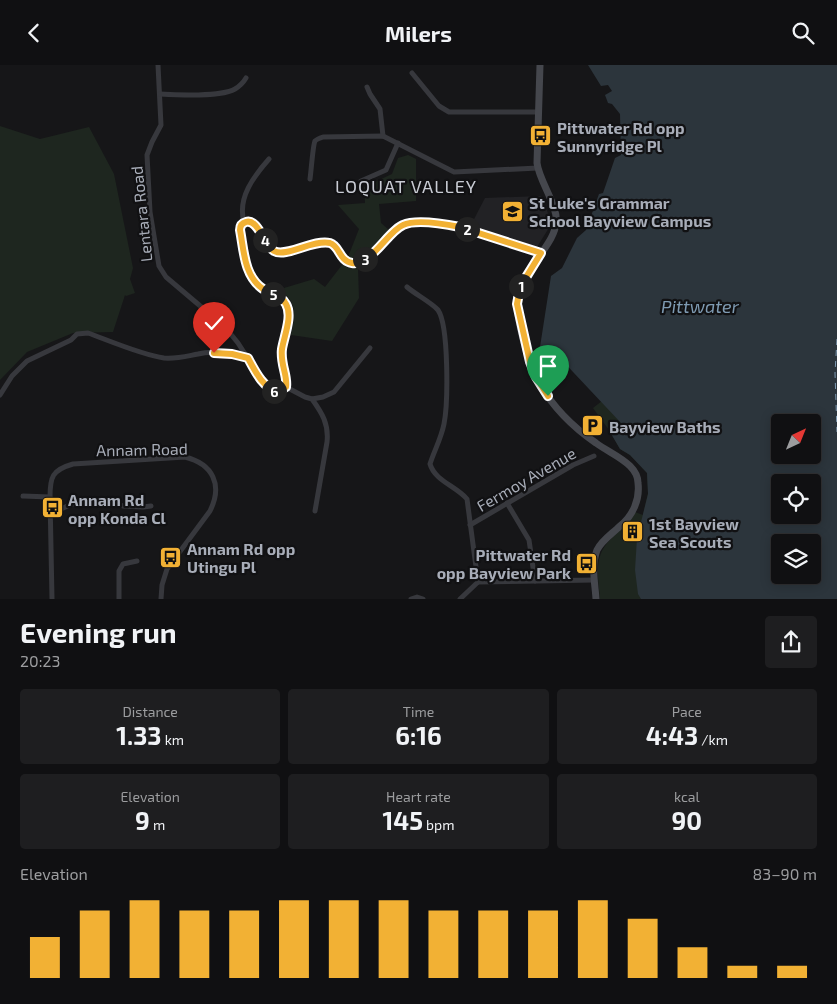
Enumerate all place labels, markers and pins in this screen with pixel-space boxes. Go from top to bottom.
place label: Pittwater Rd opp Sunnyridge Pl [557,118,685,156]
bus stop icon: Pittwater Rd opp Sunnyridge Pl [529,124,553,148]
place label: St Luke's Grammar School Bayview Campus [529,193,711,231]
school or university icon: St Luke's Grammar School Bayview Campus [501,199,525,223]
pin: 2 [454,217,480,241]
pin: 4 [252,227,278,253]
pin: 3 [352,247,378,271]
pin: 1 [508,273,534,299]
pin: 5 [260,281,286,307]
pin [193,302,235,353]
pin [527,345,569,396]
pin: 6 [262,379,286,403]
parking icon: Bayview Baths [581,414,605,438]
place label: Bayview Baths [609,417,721,437]
place label: Annam Rd opp Konda Cl [68,490,167,527]
bus stop icon: Annam Rd opp Konda Cl [40,496,64,520]
place label: 1st Bayview Sea Scouts [649,514,739,551]
building icon: 1st Bayview Sea Scouts [621,520,645,544]
place label: Annam Rd opp Utingu Pl [187,539,295,576]
bus stop icon: Annam Rd opp Utingu Pl [159,545,183,569]
place label: Pittwater Rd opp Bayview Park [437,545,571,583]
bus stop icon: Pittwater Rd opp Bayview Park [575,551,599,575]

